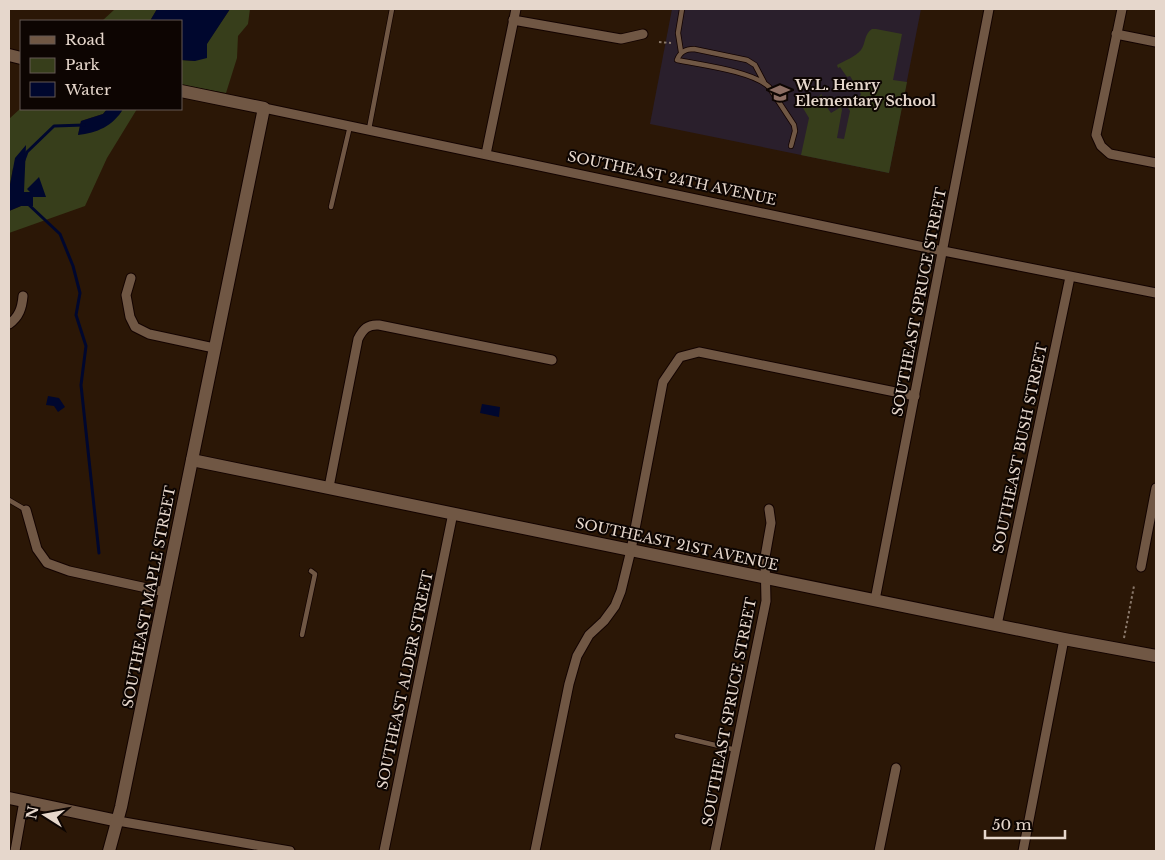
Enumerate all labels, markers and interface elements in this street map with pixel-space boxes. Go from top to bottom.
legend [20,20,182,110]
text: Road [65,30,105,49]
text: Park [65,55,101,74]
place label: W.L. Henry Elementary School [794,76,936,110]
text: Water [64,80,112,99]
school or university icon: W.L. Henry Elementary School [769,82,791,104]
street label: SOUTHEAST 24TH AVENUE [566,147,778,209]
street label: SOUTHEAST SPRUCE STREET [888,186,950,418]
street label: SOUTHEAST BUSH STREET [989,341,1051,555]
street label: SOUTHEAST MAPLE STREET [119,484,179,710]
street label: SOUTHEAST 21ST AVENUE [574,514,780,574]
street label: SOUTHEAST ALDER STREET [373,569,437,791]
street label: SOUTHEAST SPRUCE STREET [698,596,760,828]
north arrow [20,790,70,840]
text: N [22,804,42,821]
scale bar [985,808,1065,840]
text: 50 m [992,815,1032,834]

